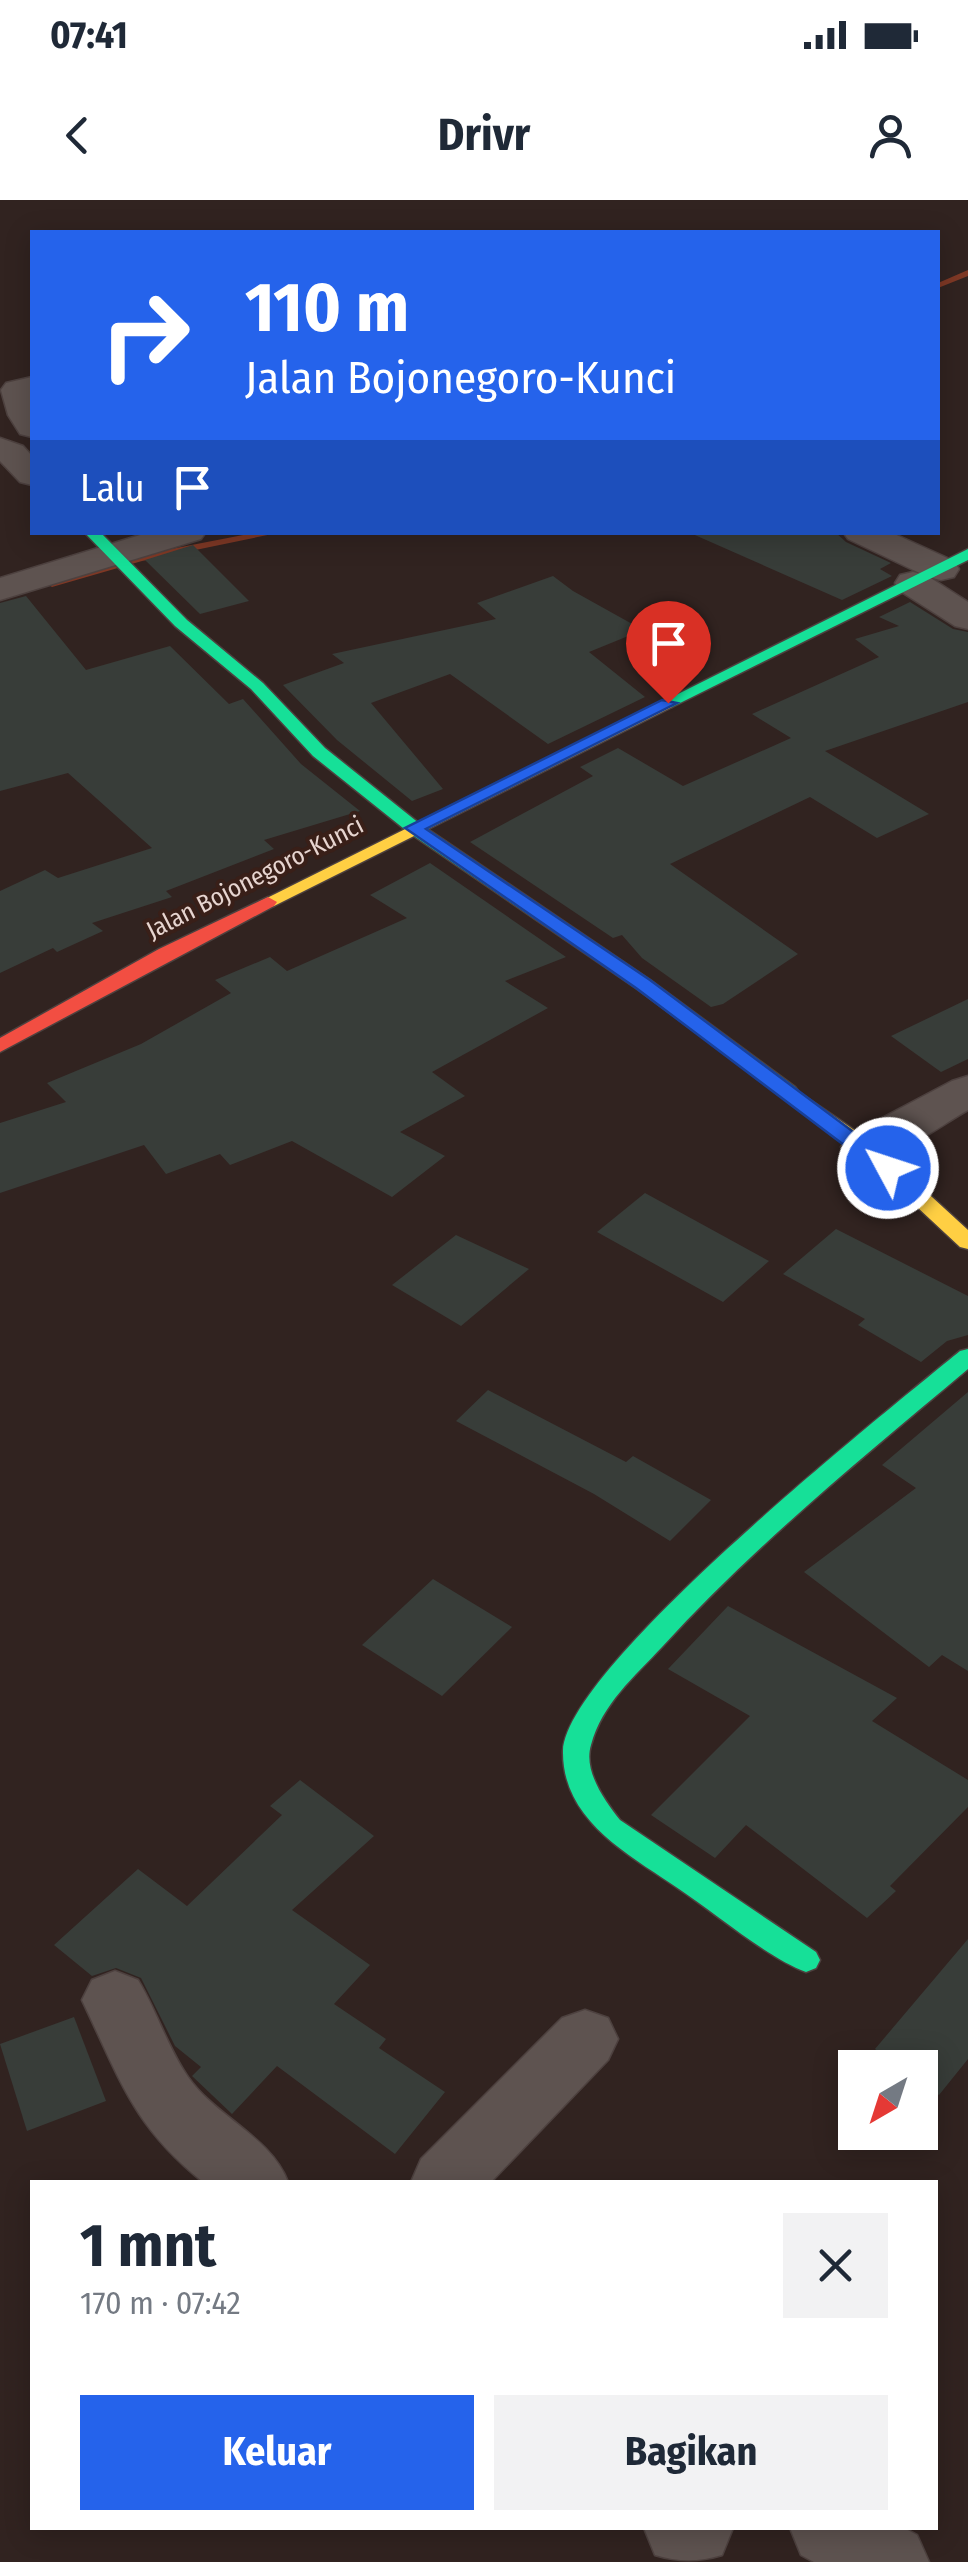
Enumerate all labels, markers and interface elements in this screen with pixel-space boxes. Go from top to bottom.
text: 07:41 [50,12,128,58]
icon: back [50,108,105,163]
text: Drivr [438,108,530,162]
icon: person [863,108,918,163]
text: 110 m [245,266,409,350]
icon: right [80,270,210,400]
text: Jalan Bojonegoro-Kunci [245,351,676,405]
icon: arrive [165,460,220,515]
text: Lalu [80,465,145,511]
pin [626,601,711,704]
icon: arrive [641,616,696,671]
street label: Jalan Bojonegoro-Kunci [141,810,369,946]
position arrow [836,1116,940,1220]
north arrow [838,2050,938,2150]
map controls [838,2050,938,2150]
text: 1 mnt [80,2210,216,2282]
button: close [783,2213,888,2318]
text: 170 m · 07:42 [80,2284,241,2322]
button: Keluar [80,2395,474,2510]
button: Bagikan [494,2395,888,2510]

